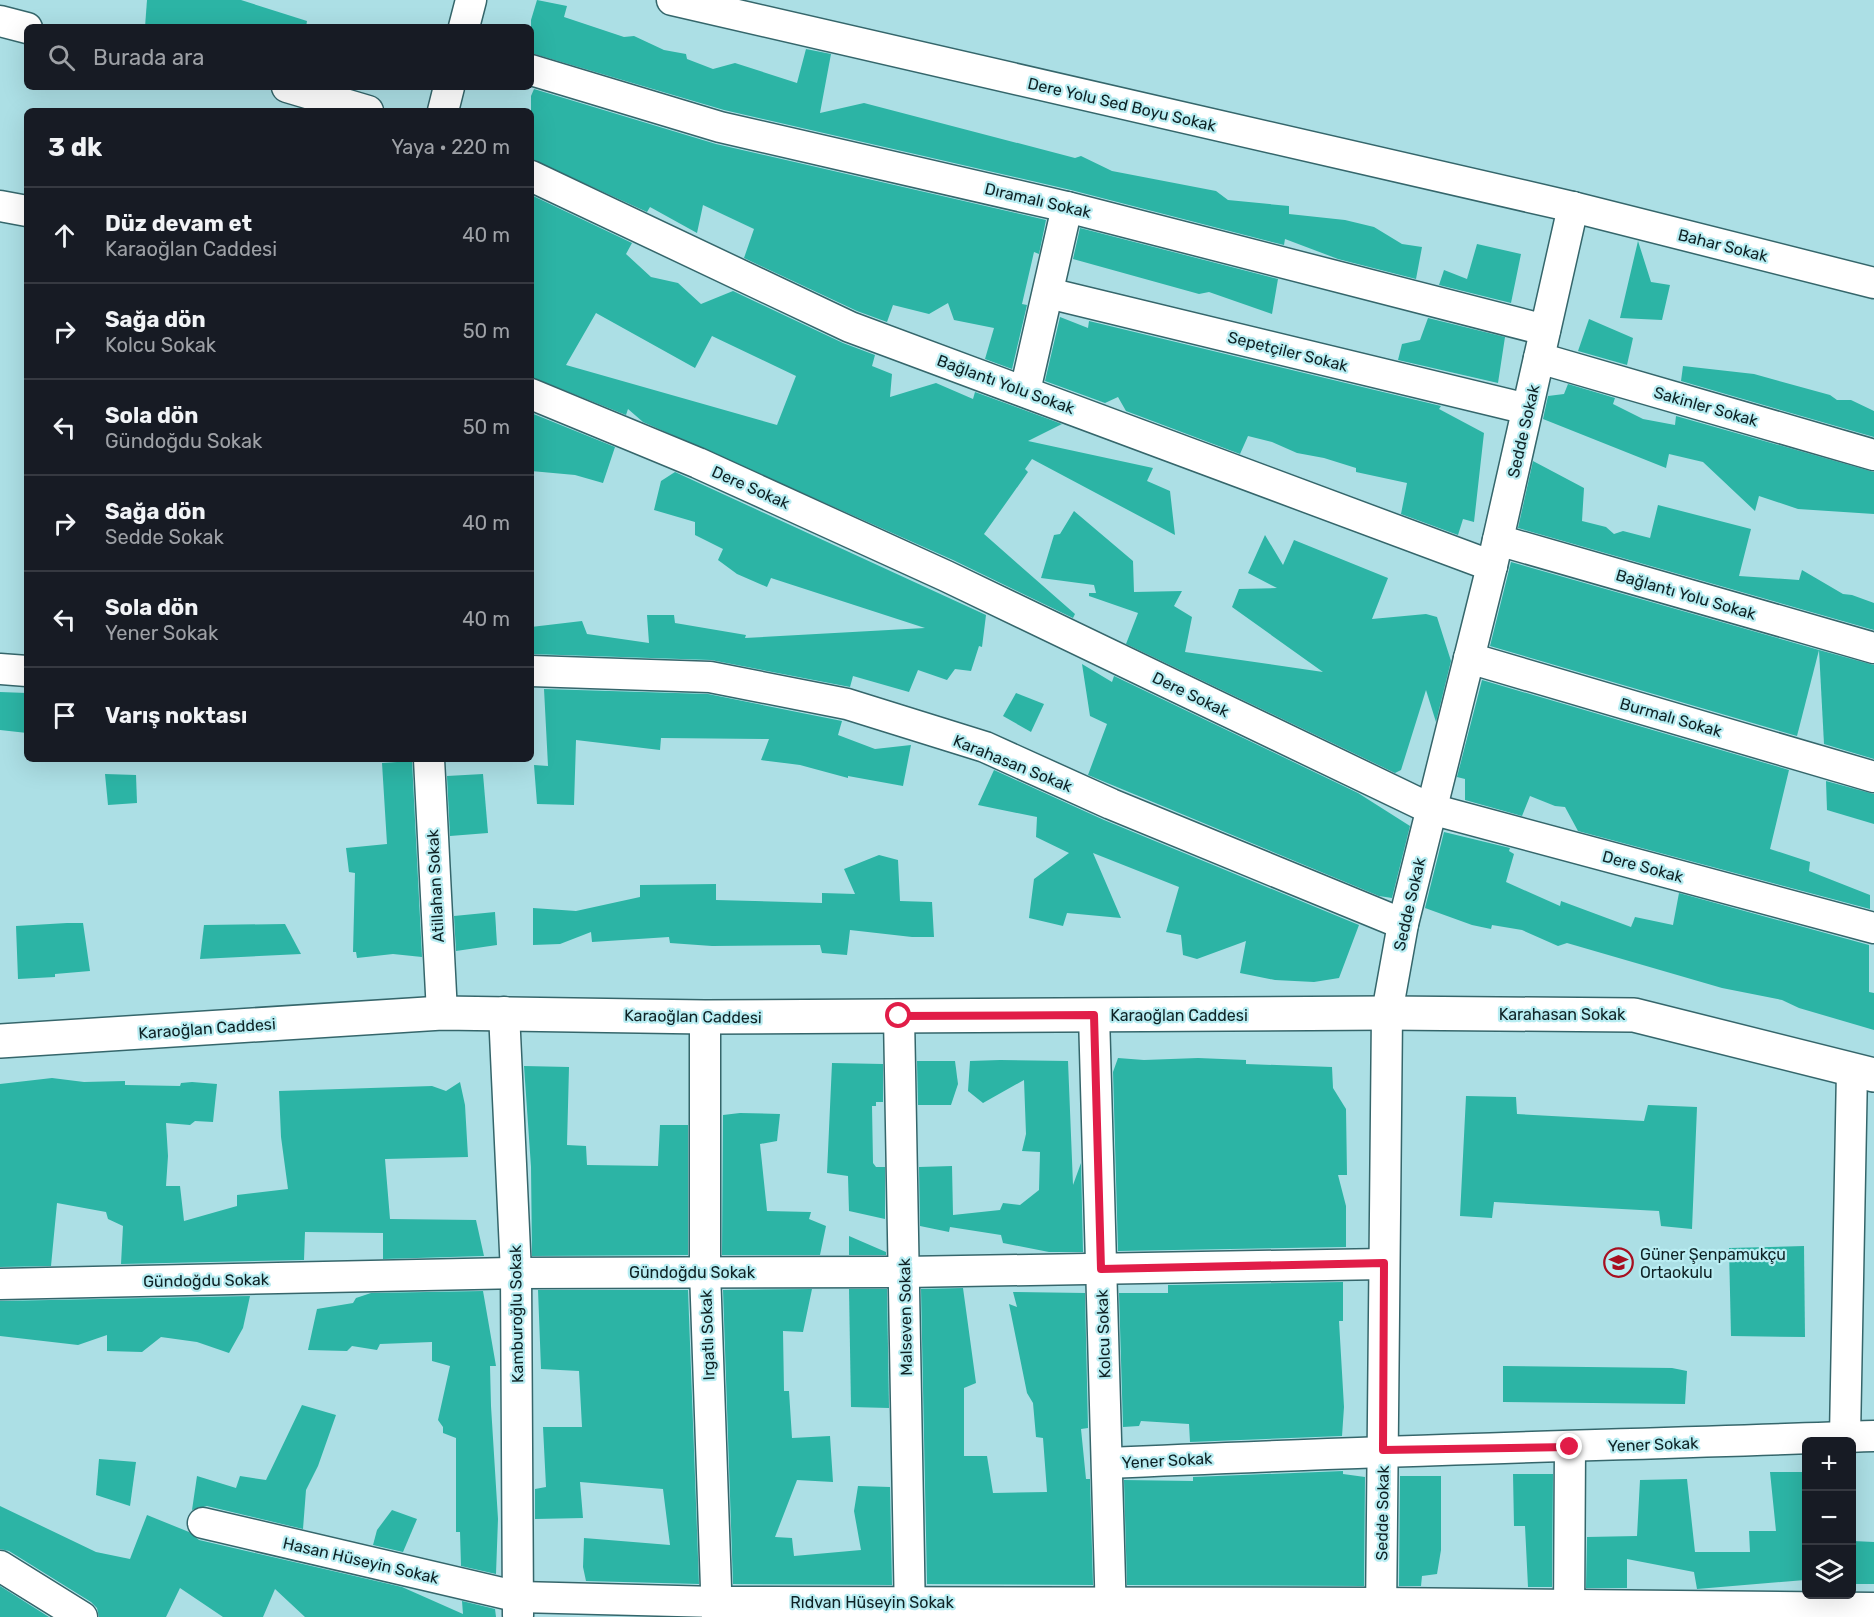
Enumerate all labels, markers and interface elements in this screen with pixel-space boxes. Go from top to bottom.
search box [24,24,534,90]
icon: search [45,41,78,74]
text: Burada ara [93,44,204,71]
street label: Dere Yolu Sed Boyu Sokak [1026,74,1219,136]
text: 3 dk [48,132,102,163]
text: Yaya · 220 m [391,135,510,159]
street label: Dıramalı Sokak [983,179,1094,222]
text: Düz devam et [105,210,252,237]
icon: ahead [48,219,81,252]
text: 40 m [462,223,510,247]
street label: Bahar Sokak [1676,225,1771,266]
text: Karaoğlan Caddesi [105,237,277,261]
text: Sağa dön [105,306,206,333]
icon: right [48,315,81,348]
text: 50 m [463,319,510,343]
street label: Sepetçiler Sokak [1226,327,1351,376]
text: Kolcu Sokak [105,333,216,357]
street label: Bağlantı Yolu Sokak [934,351,1078,418]
street label: Sedde Sokak [1504,382,1544,480]
street label: Sakinler Sokak [1652,383,1761,431]
text: Sola dön [105,402,198,429]
icon: left [48,411,81,444]
text: 50 m [463,415,510,439]
text: Gündoğdu Sokak [105,429,262,453]
street label: Dere Sokak [709,462,793,513]
text: Sağa dön [105,498,206,525]
icon: right [48,507,81,540]
text: 40 m [462,511,510,535]
text: Sedde Sokak [105,525,224,549]
street label: Bağlantı Yolu Sokak [1614,565,1759,624]
text: Sola dön [105,594,198,621]
icon: left [48,603,81,636]
text: 40 m [462,607,510,631]
text: Yener Sokak [105,621,218,645]
street label: Dere Sokak [1149,668,1233,722]
street label: Burmalı Sokak [1618,694,1725,741]
icon: arrive [48,699,81,732]
text: Varış noktası [105,702,247,729]
street label: Karahasan Sokak [951,731,1076,796]
street label: Atillahan Sokak [423,828,448,943]
street label: Dere Sokak [1600,847,1686,887]
street label: Sedde Sokak [1390,855,1430,953]
route start [885,1002,911,1028]
street label: Karahasan Sokak [1499,1005,1626,1024]
street label: Karaoğlan Caddesi [624,1006,762,1027]
street label: Karaoğlan Caddesi [1110,1006,1248,1025]
street label: Karaoğlan Caddesi [138,1014,276,1043]
street label: Kamburoğlu Sokak [506,1244,527,1383]
place label: Güner Şenpamukçu Ortaokulu [1640,1245,1786,1282]
school or university icon: Güner Şenpamukçu Ortaokulu [1603,1247,1635,1279]
street label: Malseven Sokak [895,1257,916,1376]
street label: Gündoğdu Sokak [629,1263,756,1282]
street label: Gündoğdu Sokak [143,1270,270,1291]
street label: Kolcu Sokak [1092,1288,1115,1379]
street label: Irgatlı Sokak [696,1289,719,1381]
route end [1556,1433,1582,1459]
street label: Yener Sokak [1607,1433,1699,1456]
map controls [1802,1437,1856,1599]
button: + [1802,1437,1856,1491]
street label: Yener Sokak [1121,1449,1213,1472]
street label: Sedde Sokak [1372,1465,1393,1561]
button: − [1802,1491,1856,1545]
street label: Hasan Hüseyin Sokak [281,1533,441,1588]
button: layers [1802,1545,1856,1599]
street label: Rıdvan Hüseyin Sokak [790,1593,954,1612]

